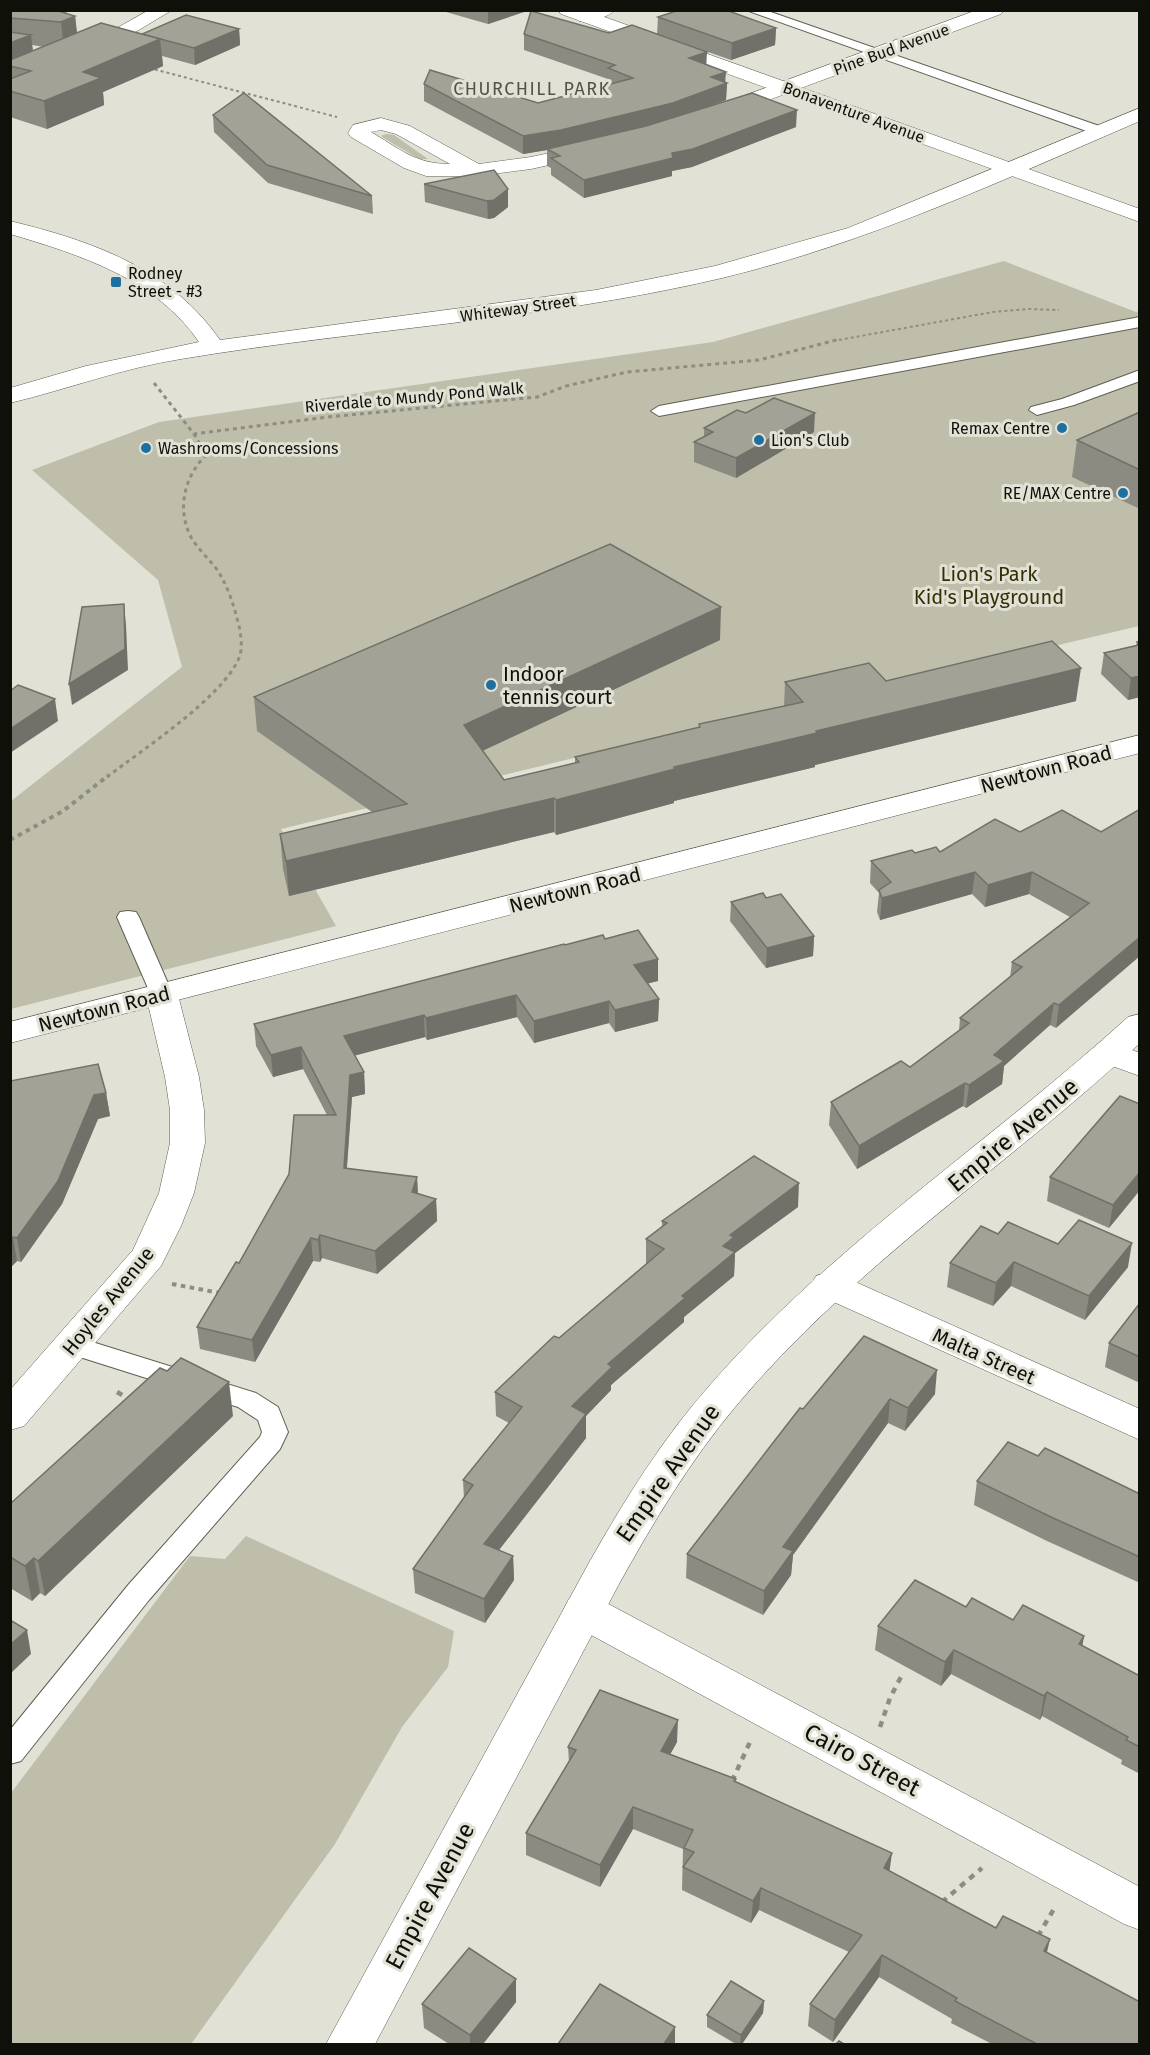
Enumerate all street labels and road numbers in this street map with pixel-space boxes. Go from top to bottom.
street label: Pine Bud Avenue [831,20,952,79]
street label: Bonaventure Avenue [780,78,927,147]
street label: Whiteway Street [459,291,577,326]
street label: Riverdale to Mundy Pond Walk [304,378,525,417]
street label: Newtown Road [978,740,1114,798]
street label: Newtown Road [507,862,643,918]
street label: Newtown Road [36,981,172,1037]
street label: Empire Avenue [942,1072,1084,1198]
street label: Hoyles Avenue [57,1242,159,1360]
street label: Malta Street [929,1323,1040,1390]
street label: Empire Avenue [610,1399,726,1547]
street label: Cairo Street [799,1718,925,1802]
street label: Empire Avenue [380,1818,480,1974]

